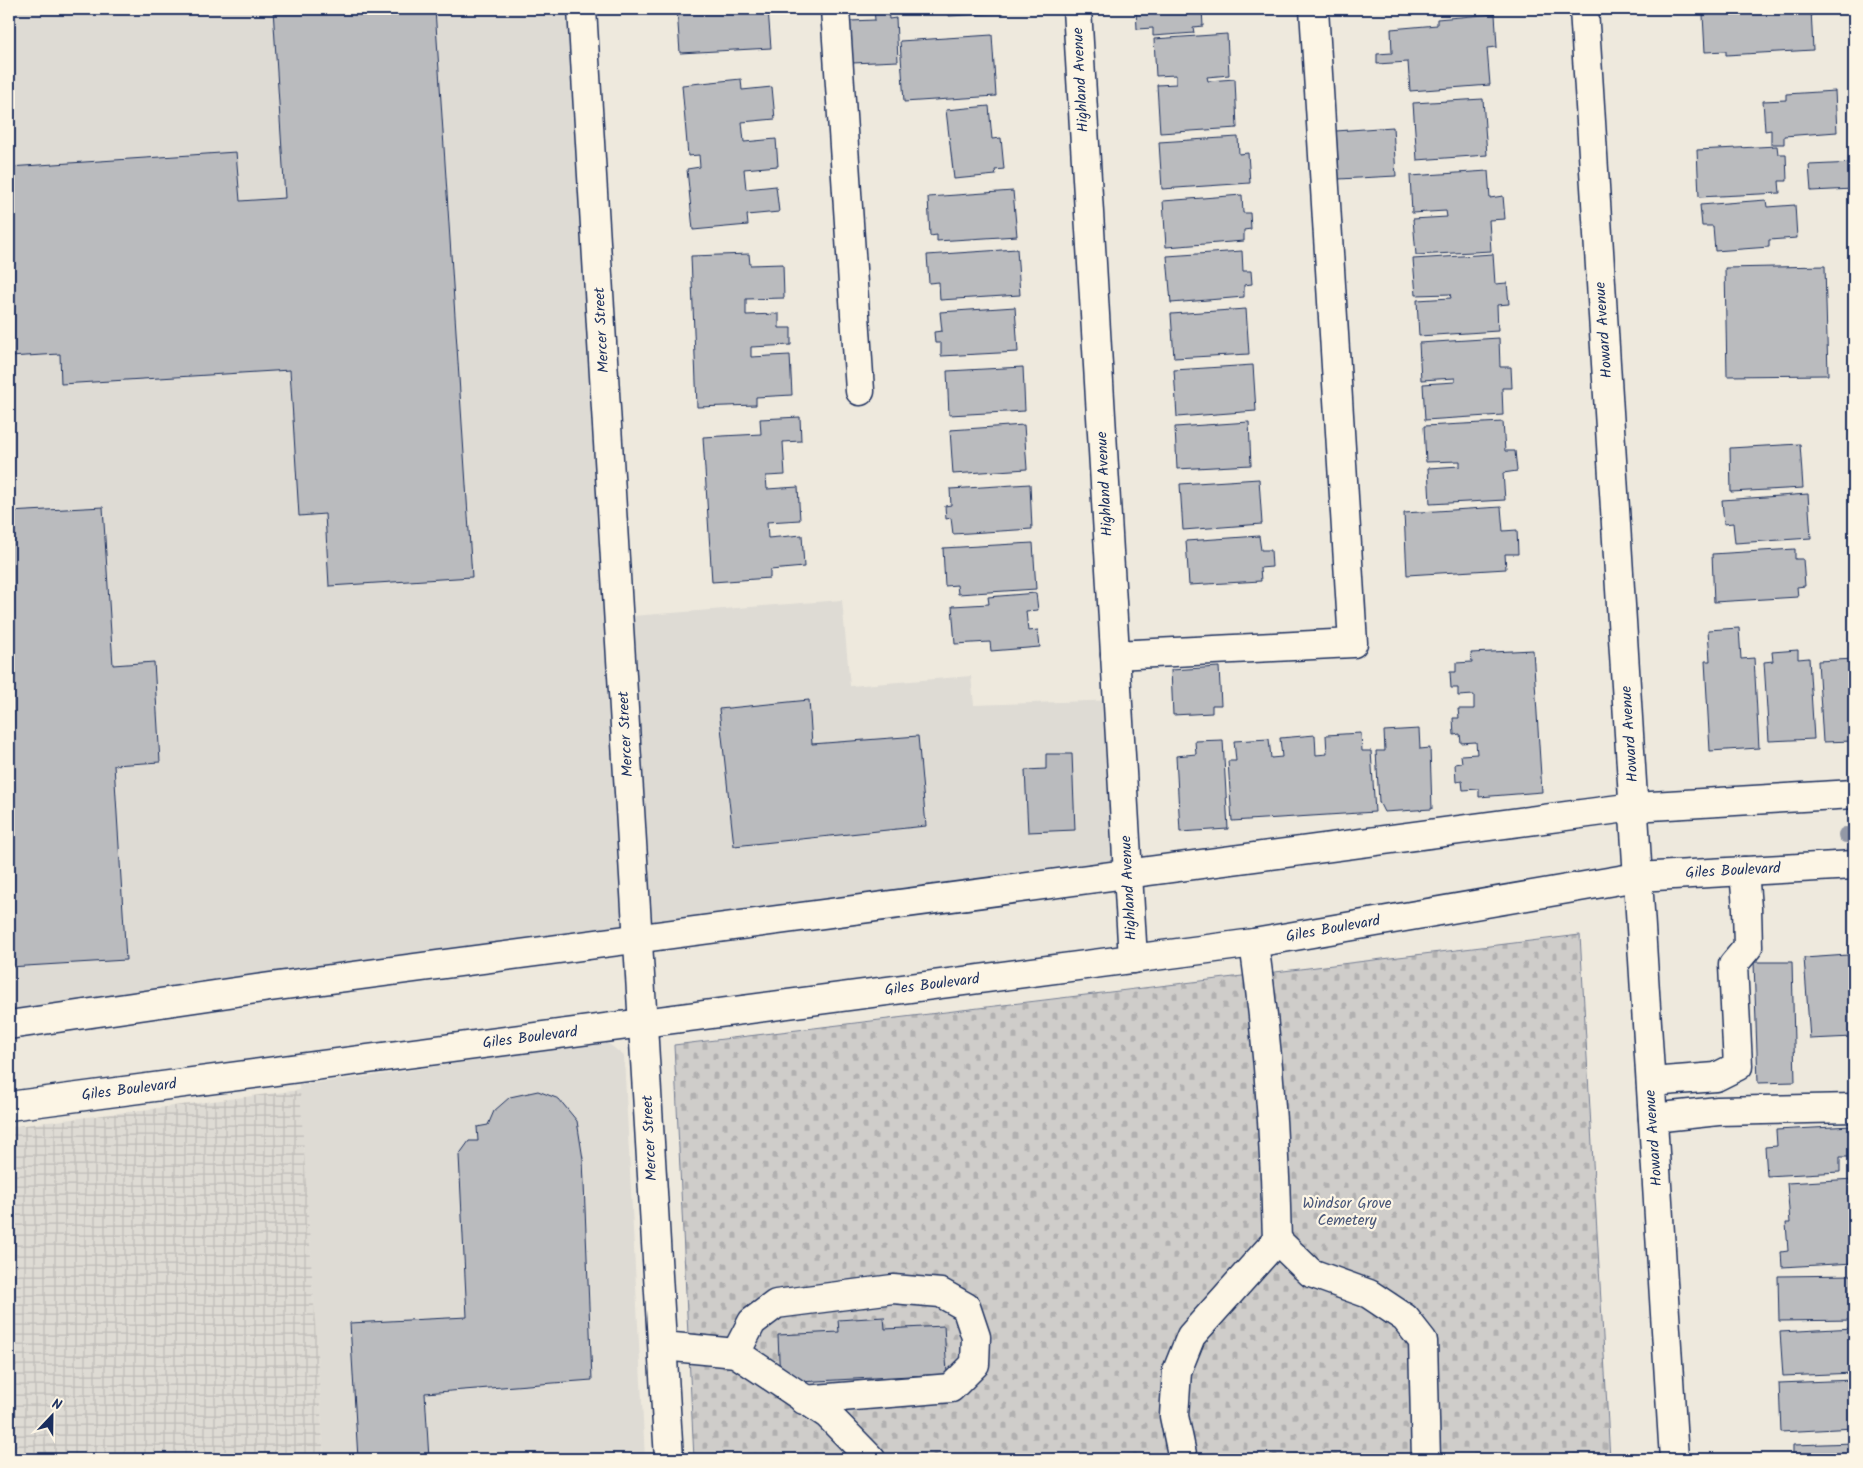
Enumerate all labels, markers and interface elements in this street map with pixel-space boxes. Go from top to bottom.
street label: Highland Avenue [1066,27,1096,133]
street label: Howard Avenue [1589,281,1619,379]
street label: Mercer Street [588,286,616,374]
street label: Highland Avenue [1090,431,1120,537]
street label: Howard Avenue [1615,685,1645,783]
street label: Mercer Street [612,690,640,778]
street label: Highland Avenue [1114,835,1144,941]
street label: Giles Boulevard [1685,856,1782,885]
street label: Giles Boulevard [1284,909,1383,949]
street label: Giles Boulevard [883,967,981,1003]
street label: Giles Boulevard [481,1020,579,1056]
street label: Giles Boulevard [80,1072,178,1108]
street label: Howard Avenue [1639,1089,1669,1187]
street label: Mercer Street [636,1094,664,1182]
park label: Windsor Grove Cemetery [1303,1192,1392,1233]
north arrow [28,1390,78,1440]
text: N [48,1393,65,1417]

